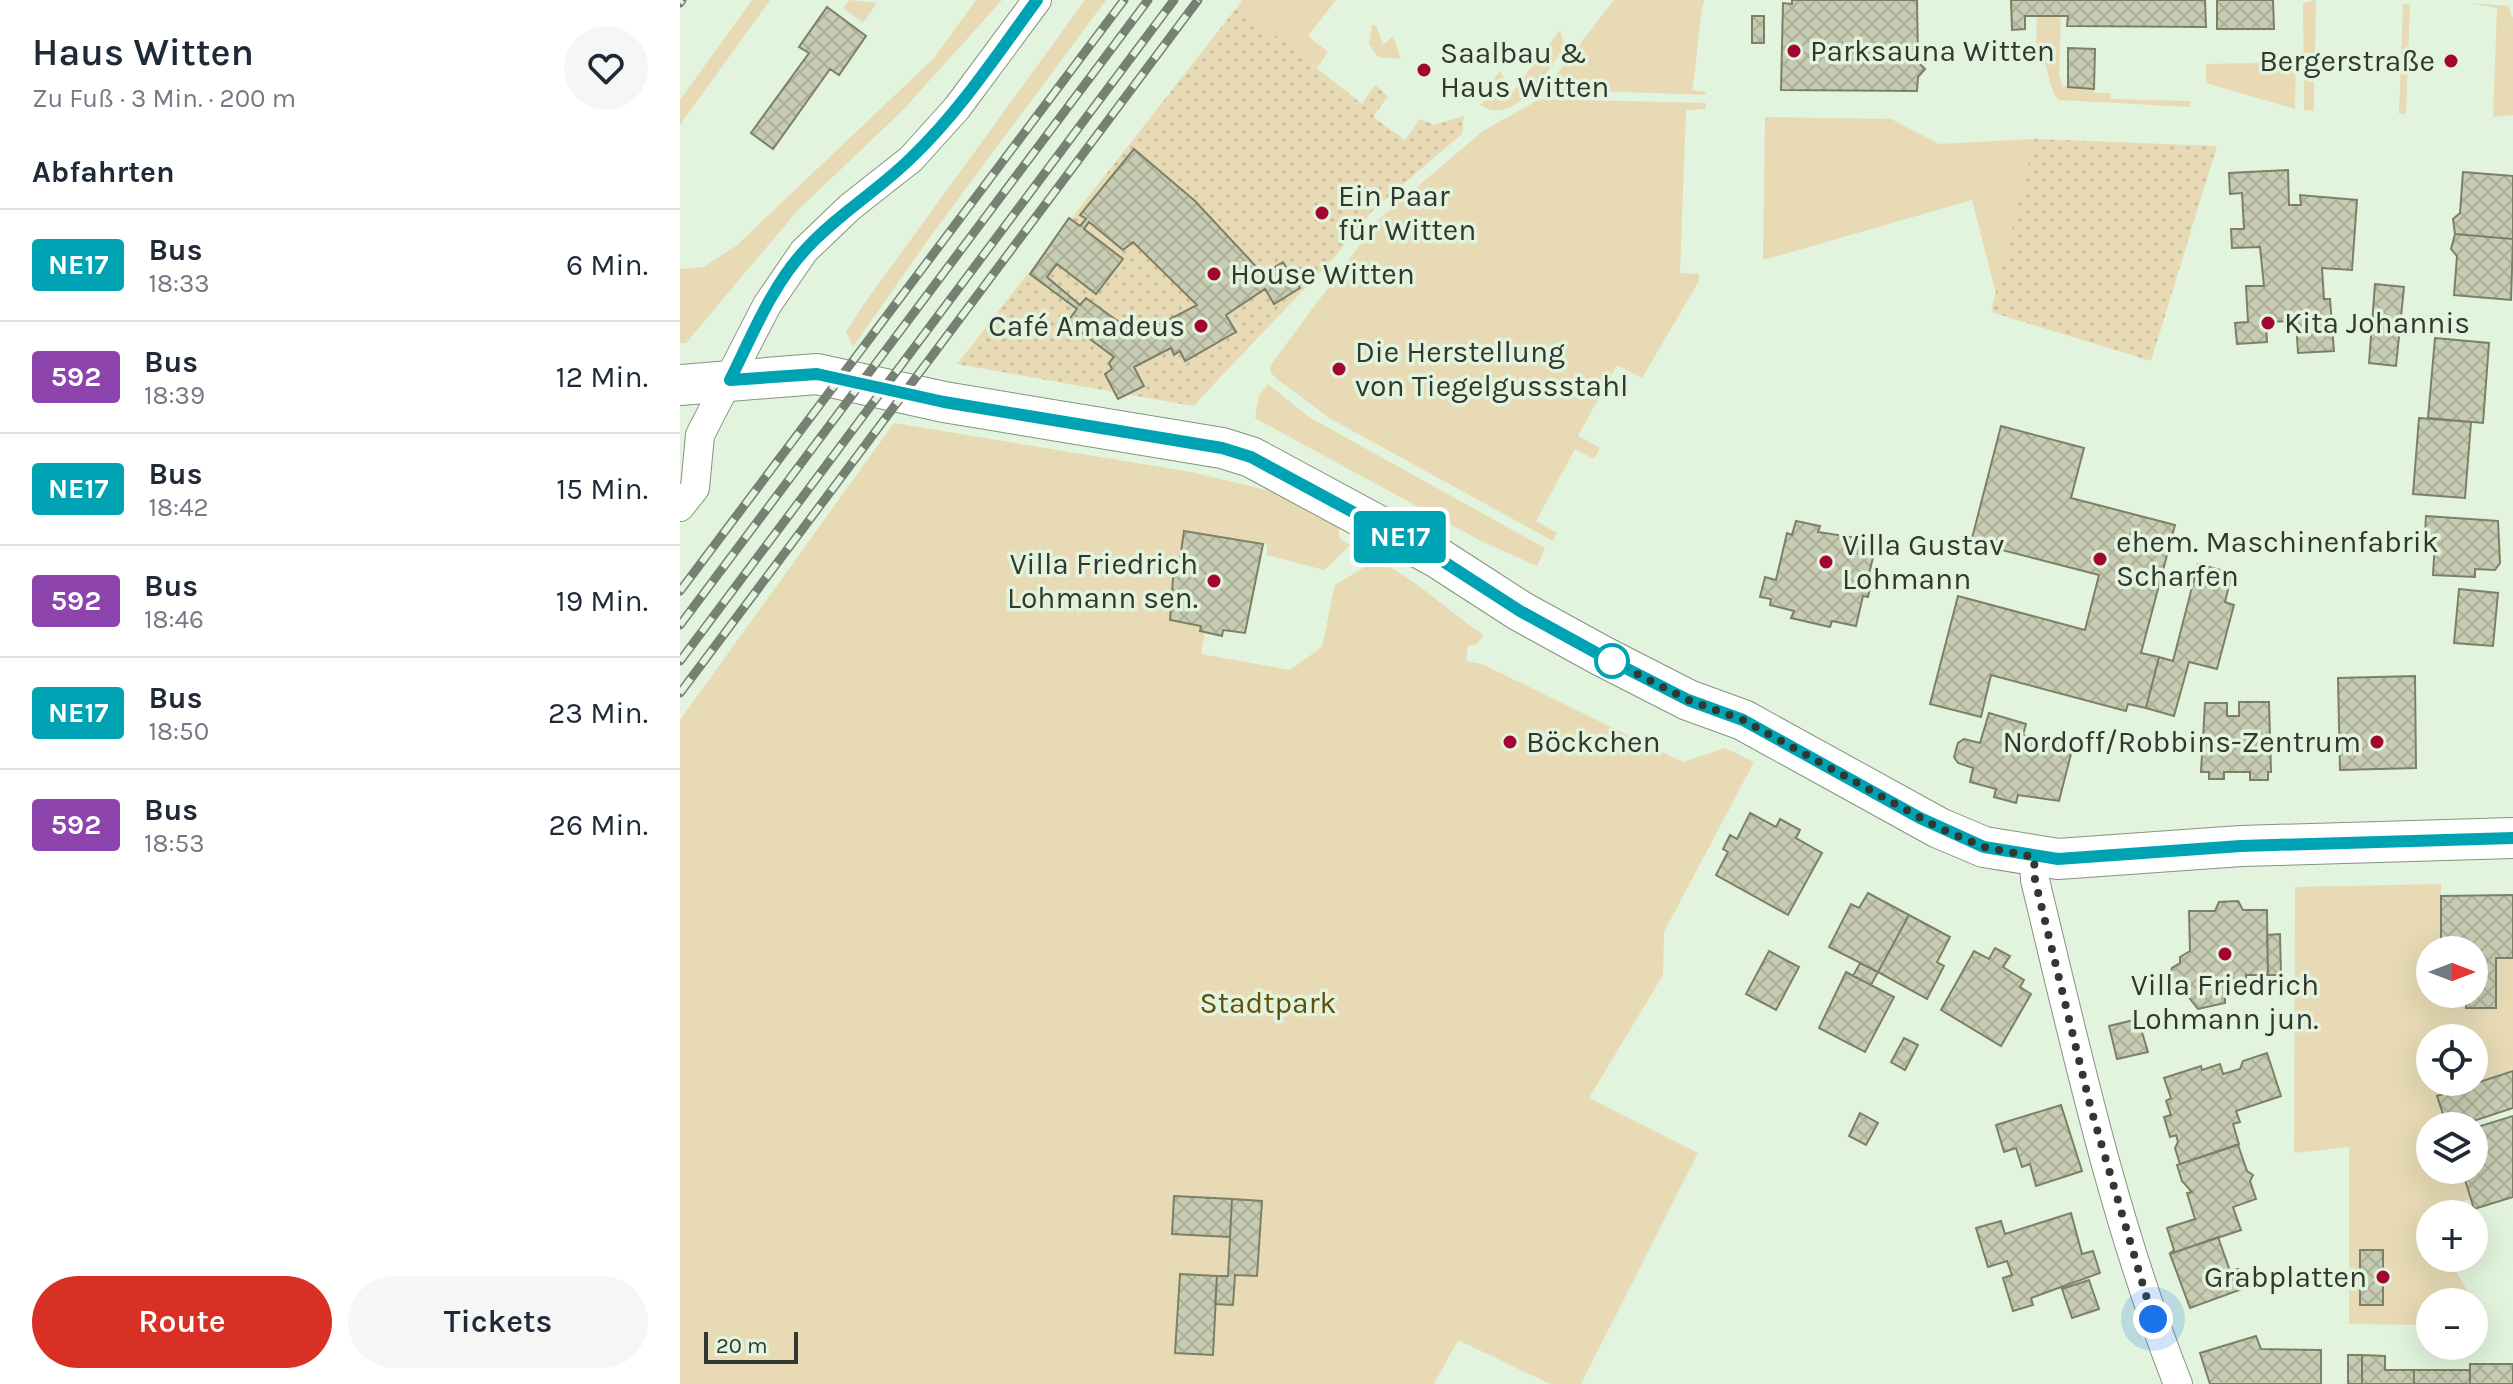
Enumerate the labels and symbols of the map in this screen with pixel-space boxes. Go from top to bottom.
place label: Parksauna Witten [1810,33,2055,69]
place label: Saalbau & Haus Witten [1440,35,1609,105]
marker: Parksauna Witten [1785,42,1803,60]
place label: Bergerstraße [2259,43,2435,79]
marker: Bergerstraße [2442,52,2460,70]
marker: Saalbau & Haus Witten [1415,61,1433,79]
place label: Ein Paar für Witten [1338,178,1476,248]
marker: Ein Paar für Witten [1313,204,1331,222]
place label: House Witten [1230,256,1415,292]
marker: House Witten [1205,265,1223,283]
place label: Kita Johannis [2284,305,2470,341]
place label: Café Amadeus [988,308,1185,344]
marker: Kita Johannis [2259,314,2277,332]
marker: Café Amadeus [1192,317,1210,335]
place label: Die Herstellung von Tiegelgussstahl [1355,334,1629,404]
marker: Die Herstellung von Tiegelgussstahl [1330,360,1348,378]
line badge: NE17 [1344,511,1456,563]
place label: ehem. Maschinenfabrik Scharfen [2116,524,2439,594]
place label: Villa Gustav Lohmann [1842,527,2004,597]
place label: Villa Friedrich Lohmann sen. [1007,546,1198,616]
marker: ehem. Maschinenfabrik Scharfen [2091,550,2109,568]
marker: Villa Gustav Lohmann [1817,553,1835,571]
marker: Villa Friedrich Lohmann sen. [1205,572,1223,590]
unlabelled marker [1595,644,1629,678]
place label: Böckchen [1526,724,1661,760]
place label: Nordoff/Robbins-Zentrum [2002,724,2361,760]
marker: Böckchen [1501,733,1519,751]
marker: Nordoff/Robbins-Zentrum [2368,733,2386,751]
north arrow [2416,936,2488,1008]
marker: Villa Friedrich Lohmann jun. [2216,945,2234,963]
place label: Villa Friedrich Lohmann jun. [2131,967,2319,1037]
park label: Stadtpark [1200,985,1336,1021]
place label: Grabplatten [2204,1259,2367,1295]
marker: Grabplatten [2374,1268,2392,1286]
your location [2133,1299,2173,1339]
scale bar [704,1328,798,1364]

